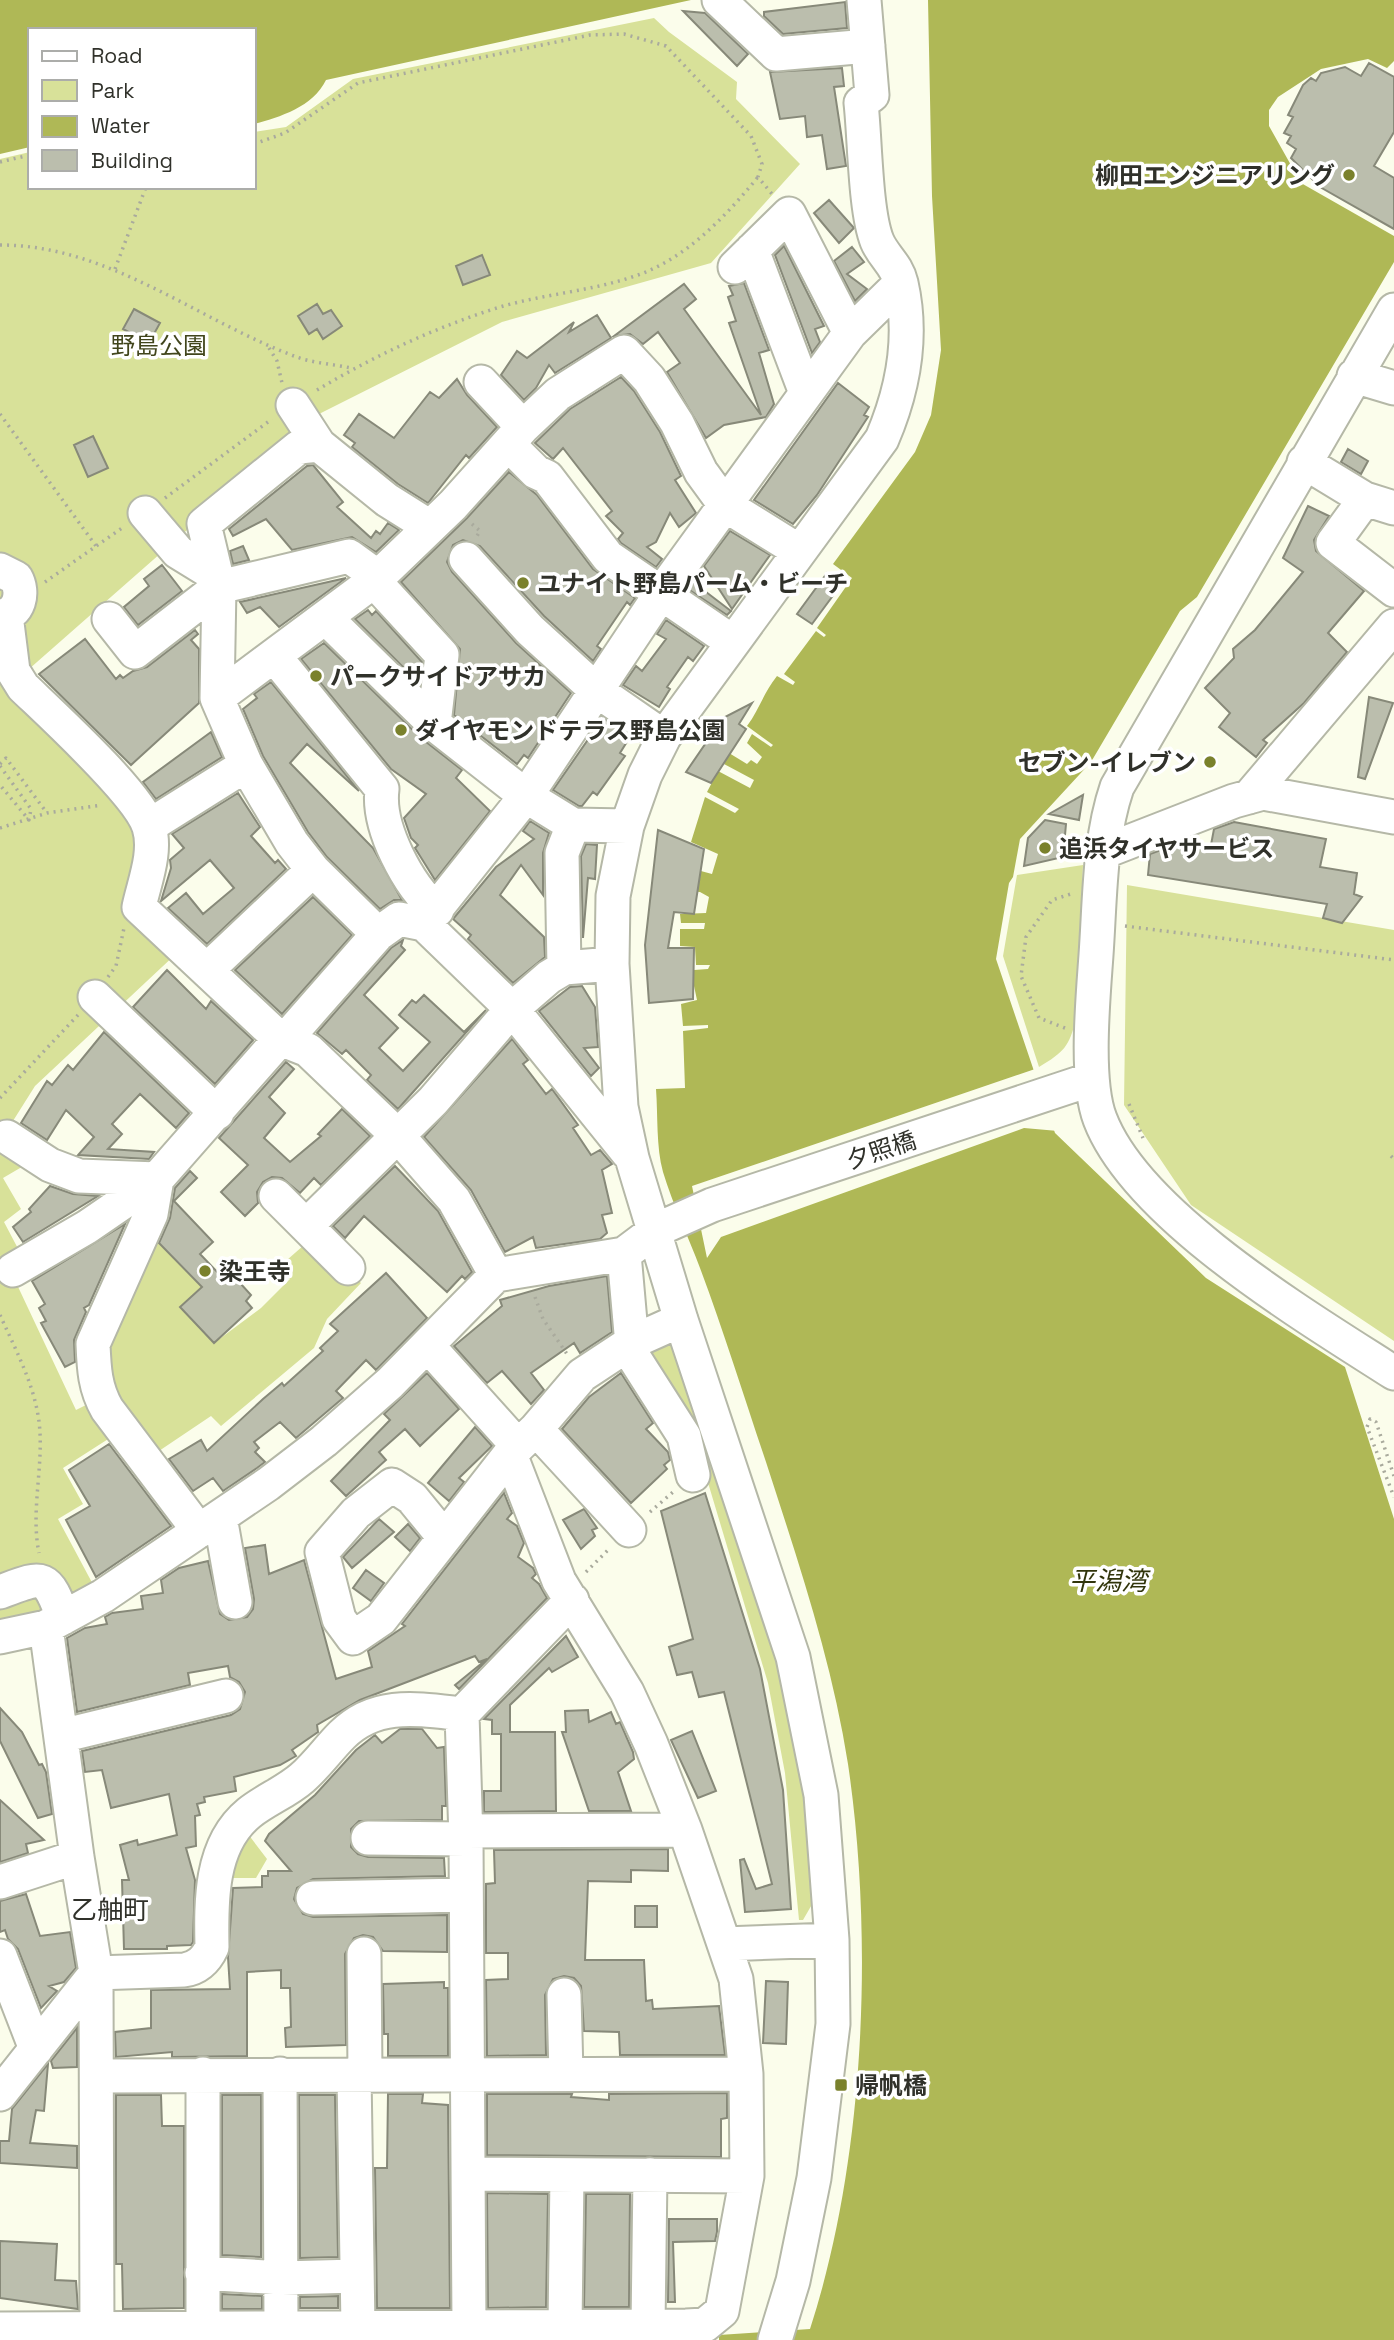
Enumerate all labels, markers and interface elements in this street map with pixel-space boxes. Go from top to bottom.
legend [28,28,256,189]
text: Road [91,42,143,69]
text: Park [91,77,135,104]
text: Water [91,112,150,139]
text: Building [91,147,173,174]
place label: 柳田エンジニアリング [1095,160,1335,191]
marker: 柳田エンジニアリング [1341,167,1357,183]
park label: 野島公園 [111,330,207,361]
place label: ユナイト野島パーム・ビーチ [537,568,848,599]
marker: ユナイト野島パーム・ビーチ [515,575,531,591]
place label: パークサイドアサカ [330,661,546,692]
marker: パークサイドアサカ [308,668,324,684]
place label: ダイヤモンドテラス野島公園 [415,715,726,746]
marker: ダイヤモンドテラス野島公園 [393,722,409,738]
place label: セブン-イレブン [1018,747,1196,778]
marker: セブン-イレブン [1202,754,1218,770]
place label: 追浜タイヤサービス [1059,833,1274,864]
marker: 追浜タイヤサービス [1037,840,1053,856]
street label: 夕照橋 [842,1124,920,1176]
place label: 染王寺 [219,1256,291,1287]
marker: 染王寺 [197,1263,213,1279]
water label: 平潟湾 [1069,1564,1151,1598]
district label: 乙舳町 [71,1893,149,1927]
place label: 帰帆橋 [855,2070,927,2101]
marker: 帰帆橋 [833,2077,849,2093]

